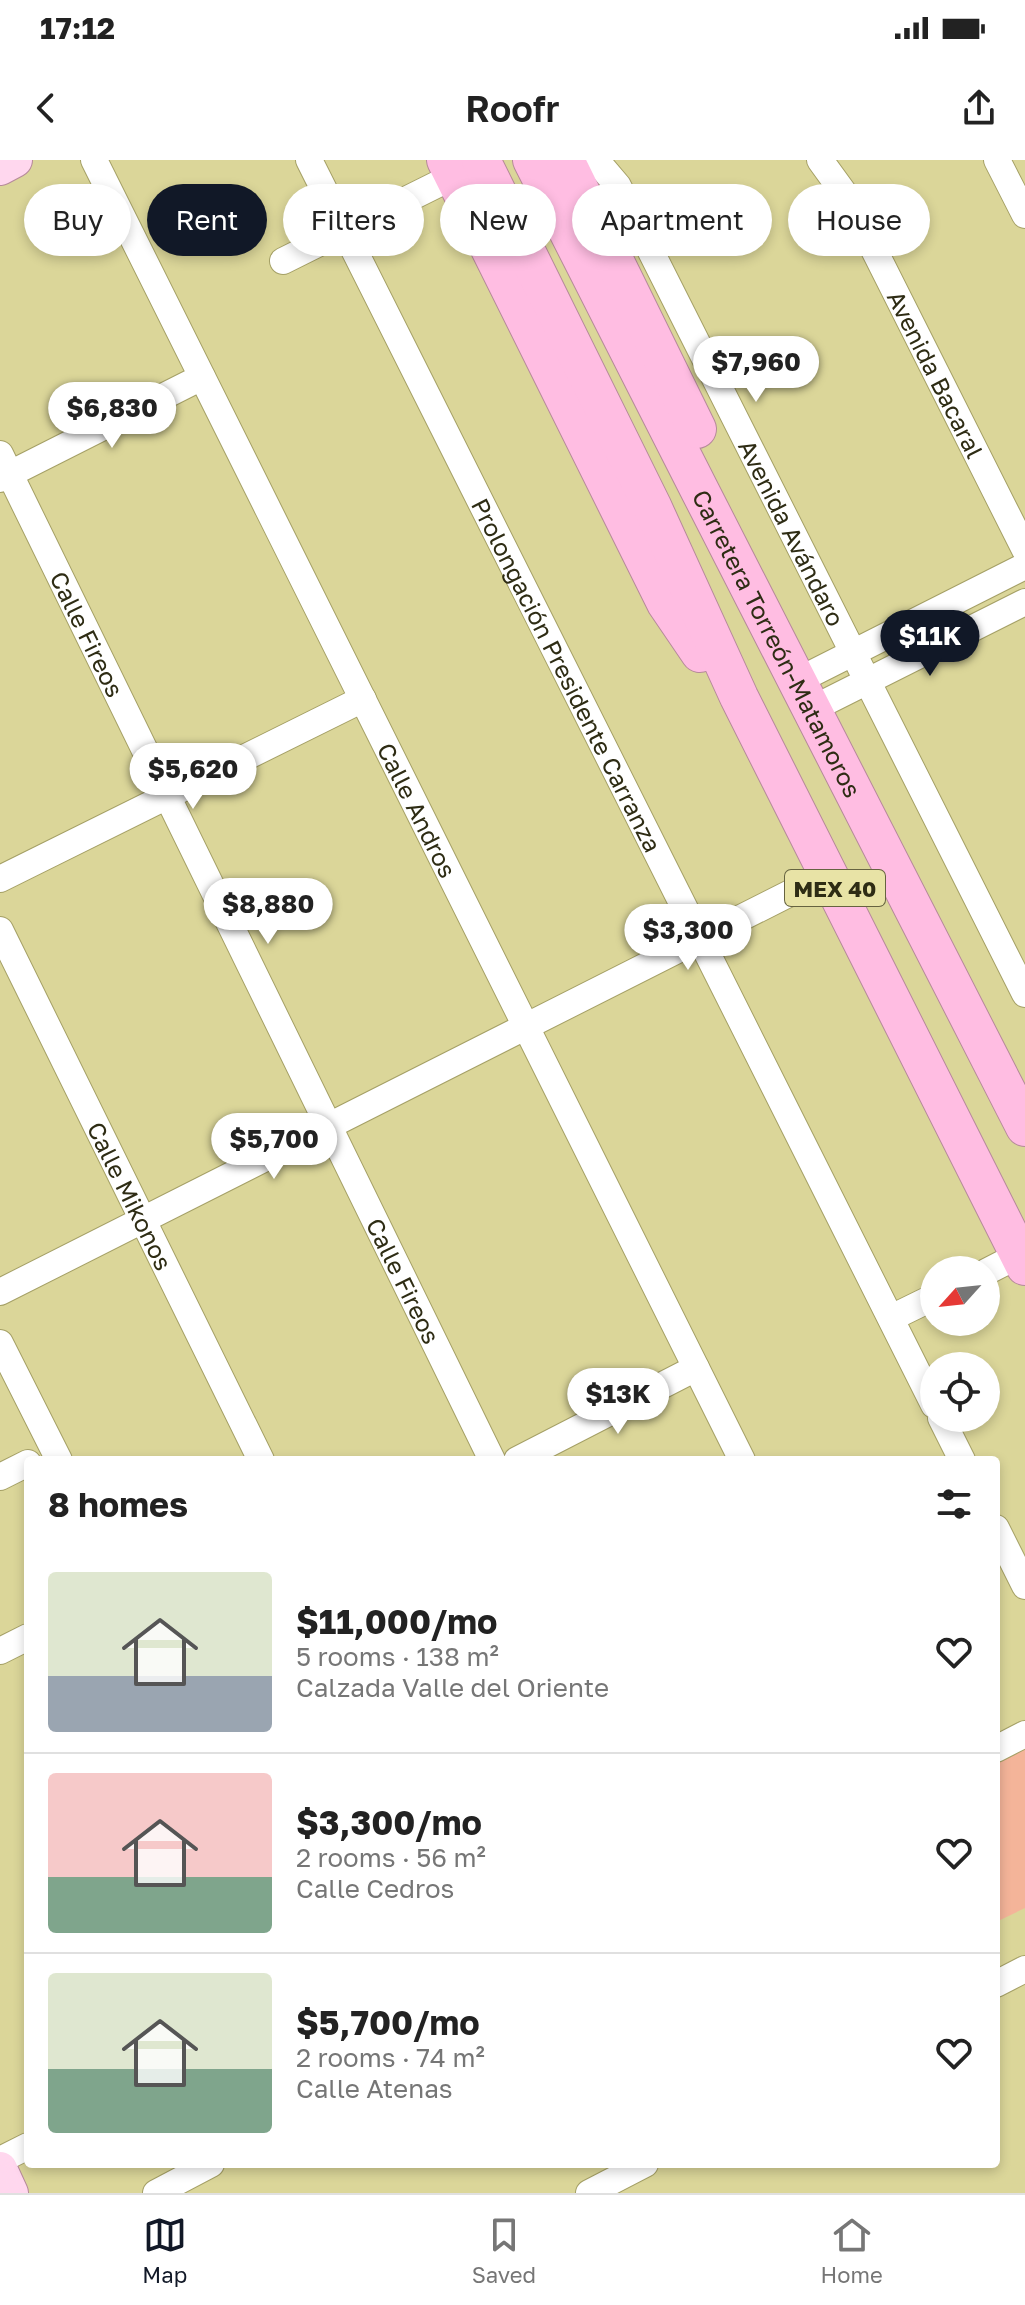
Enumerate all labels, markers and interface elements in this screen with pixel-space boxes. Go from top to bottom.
text: 17:12 [40,10,115,46]
icon: back [24,86,68,130]
icon: share [957,86,1001,130]
text: Roofr [465,87,560,130]
chip: Buy [24,184,131,256]
chip: Rent [147,184,267,256]
chip: Filters [283,184,424,256]
chip: New [440,184,556,256]
chip: Apartment [572,184,772,256]
chip: House [788,184,930,256]
street label: Avenida Bacaral [882,285,991,462]
pin: $7,960 [691,336,821,404]
text: $7,960 [711,346,801,377]
pin: $6,830 [47,382,177,450]
text: $6,830 [66,392,158,423]
street label: Avenida Avándaro [734,435,851,630]
street label: Carretera Torreón-Matamoros [687,484,868,802]
street label: Prolongación Presidente Carranza [466,493,668,857]
street label: Calle Fireos [45,566,131,701]
pin: $11K [883,610,977,678]
text: $11K [898,620,962,651]
street label: Calle Andros [372,738,464,882]
pin: $5,620 [128,743,258,811]
text: $5,620 [148,753,238,784]
road number: MEX 40 [785,870,885,906]
pin: $8,880 [203,878,333,946]
text: $8,880 [222,888,314,919]
pin: $3,300 [623,904,753,972]
text: $3,300 [642,914,734,945]
pin: $5,700 [209,1113,339,1181]
street label: Calle Mikonos [82,1117,179,1274]
text: $5,700 [229,1123,319,1154]
street label: Calle Fireos [361,1213,447,1348]
north arrow [920,1256,1000,1336]
map controls [920,1256,1000,1432]
button: locate [920,1352,1000,1432]
pin: $13K [571,1368,665,1436]
text: $13K [585,1378,651,1409]
icon: filters [932,1482,976,1526]
text: 8 homes [48,1484,188,1524]
text: $11,000/mo [296,1601,497,1641]
icon: home [112,1604,208,1700]
icon: heart [932,1630,976,1674]
text: 5 rooms · 138 m² [296,1641,499,1672]
text: Calzada Valle del Oriente [296,1672,609,1703]
text: $3,300/mo [296,1802,482,1842]
icon: home [112,1805,208,1901]
icon: heart [932,1831,976,1875]
text: 2 rooms · 56 m² [296,1842,486,1873]
text: Calle Cedros [296,1873,454,1904]
text: $5,700/mo [296,2002,480,2042]
icon: home [112,2005,208,2101]
icon: heart [932,2031,976,2075]
text: 2 rooms · 74 m² [296,2042,485,2073]
text: Calle Atenas [296,2073,453,2104]
tab: Map [142,2213,187,2288]
tab: Saved [472,2213,536,2288]
tab: Home [821,2213,883,2288]

